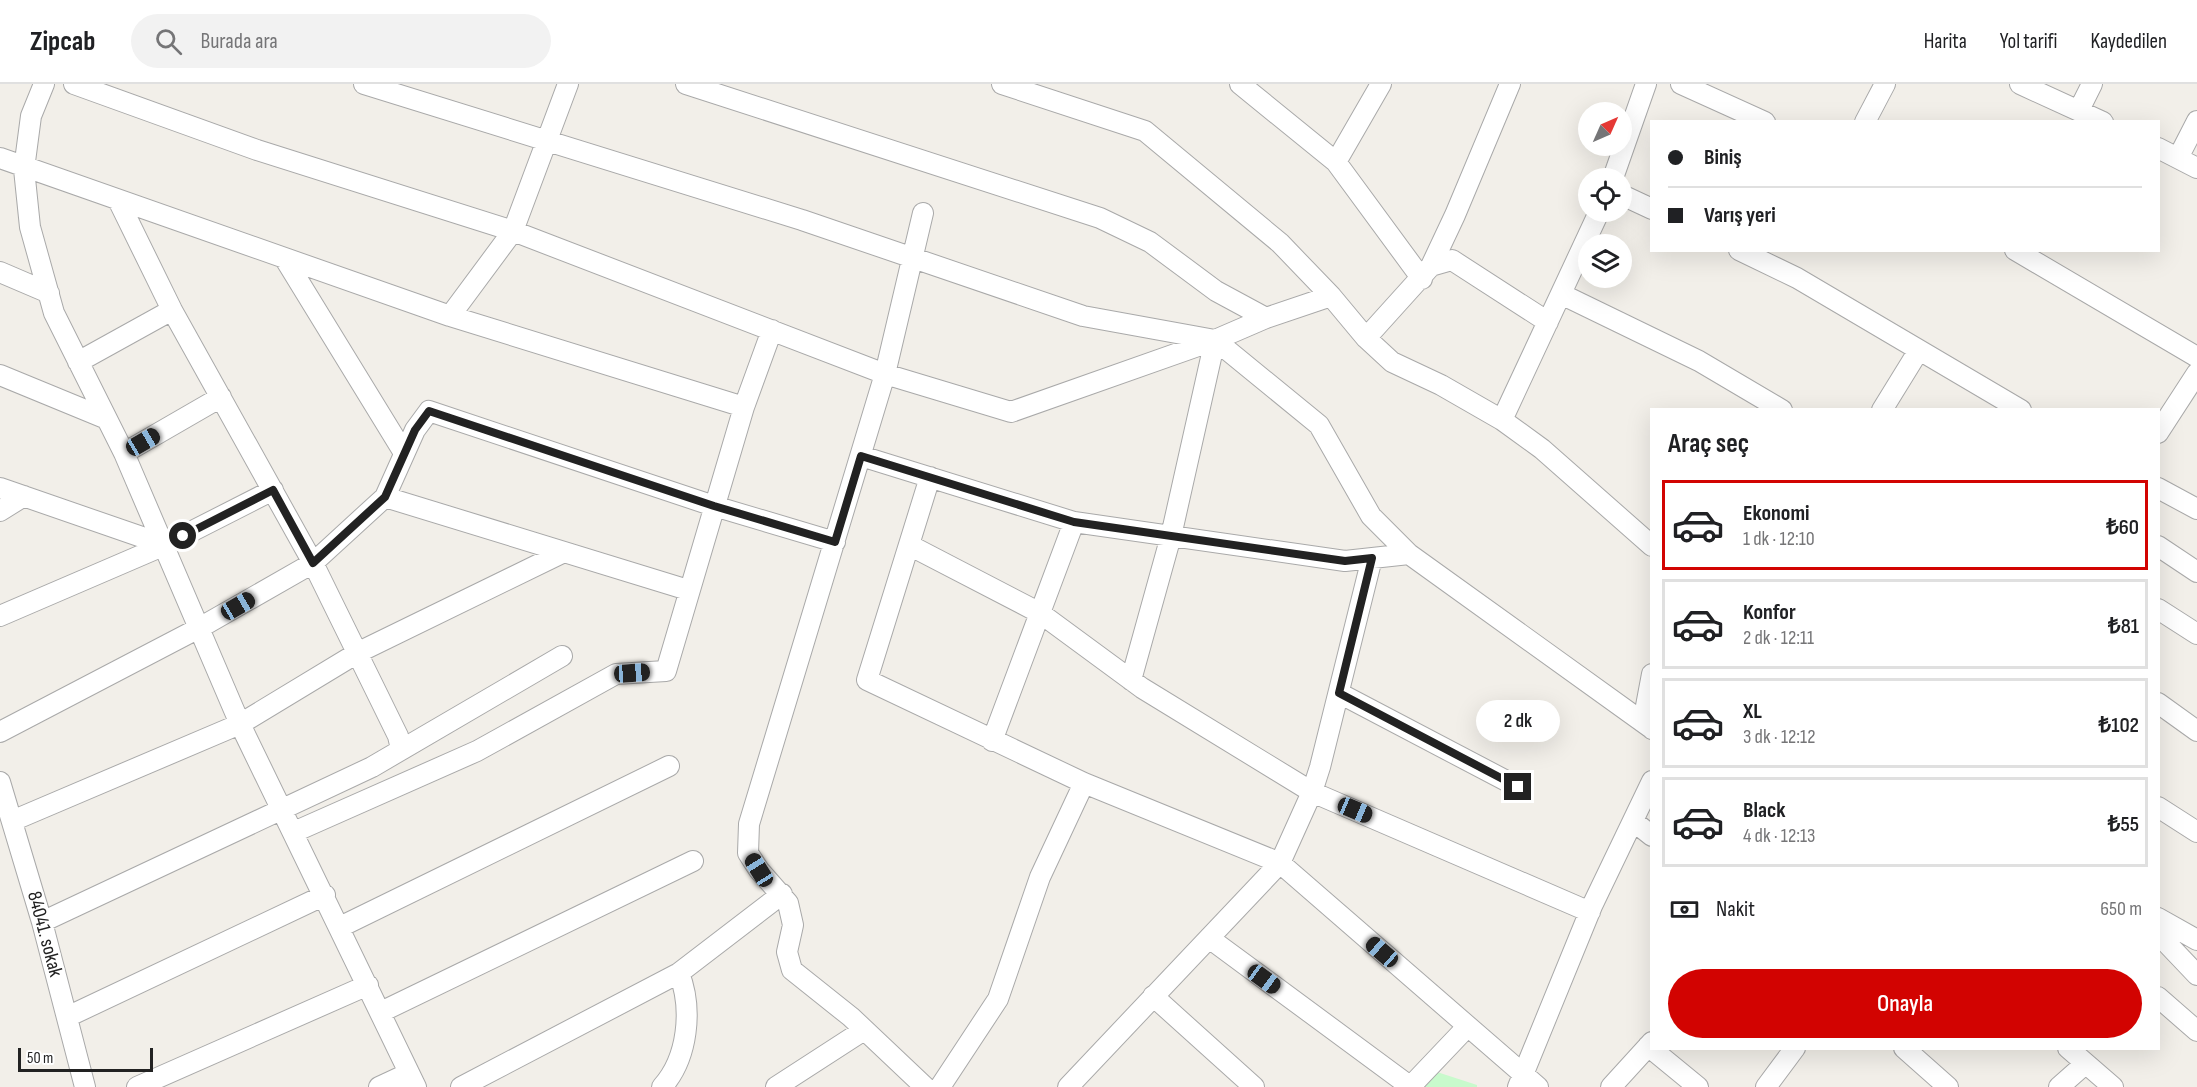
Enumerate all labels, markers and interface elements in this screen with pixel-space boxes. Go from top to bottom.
search box [131,14,551,68]
text: Zipcab [30,25,95,58]
icon: search [152,25,185,58]
text: Burada ara [200,28,278,55]
text: Harita [1924,29,1967,54]
text: Yol tarifi [2000,29,2058,54]
text: Kaydedilen [2091,29,2167,54]
north arrow [1578,102,1632,156]
map controls [1578,102,1632,288]
text: Biniş [1704,144,1742,171]
button: locate [1578,168,1632,222]
text: Varış yeri [1704,202,1776,229]
button: layers [1578,234,1632,288]
car [123,425,163,459]
text: Araç seç [1668,428,1749,460]
icon: car [1671,498,1725,552]
text: Ekonomi [1743,500,1809,527]
text: ₺60 [2106,514,2139,541]
route start [169,522,196,549]
text: 1 dk · 12:10 [1743,527,1815,551]
car [218,589,258,623]
icon: car [1671,597,1725,651]
text: Konfor [1743,599,1796,626]
text: ₺81 [2108,613,2139,640]
text: 2 dk · 12:11 [1743,626,1814,650]
car [613,663,651,683]
icon: car [1671,696,1725,750]
text: XL [1743,698,1762,725]
callout: 2 dk [1476,700,1560,742]
text: 2 dk [1504,709,1532,733]
text: ₺102 [2099,712,2139,739]
text: 3 dk · 12:12 [1743,725,1816,749]
route end [1504,773,1531,800]
car [1335,795,1375,825]
icon: car [1671,795,1725,849]
text: Black [1743,797,1785,824]
text: ₺55 [2108,811,2139,838]
text: 4 dk · 12:13 [1743,824,1815,848]
car [742,850,776,890]
street label: 84041. sokak [22,888,68,980]
icon: cash [1668,893,1701,926]
text: Nakit [1716,896,1755,923]
text: 650 m [2100,897,2142,921]
car [1363,933,1401,971]
car [1244,961,1284,997]
button: Onayla [1668,969,2142,1038]
scale bar [18,1045,153,1072]
text: 50 m [27,1049,53,1068]

